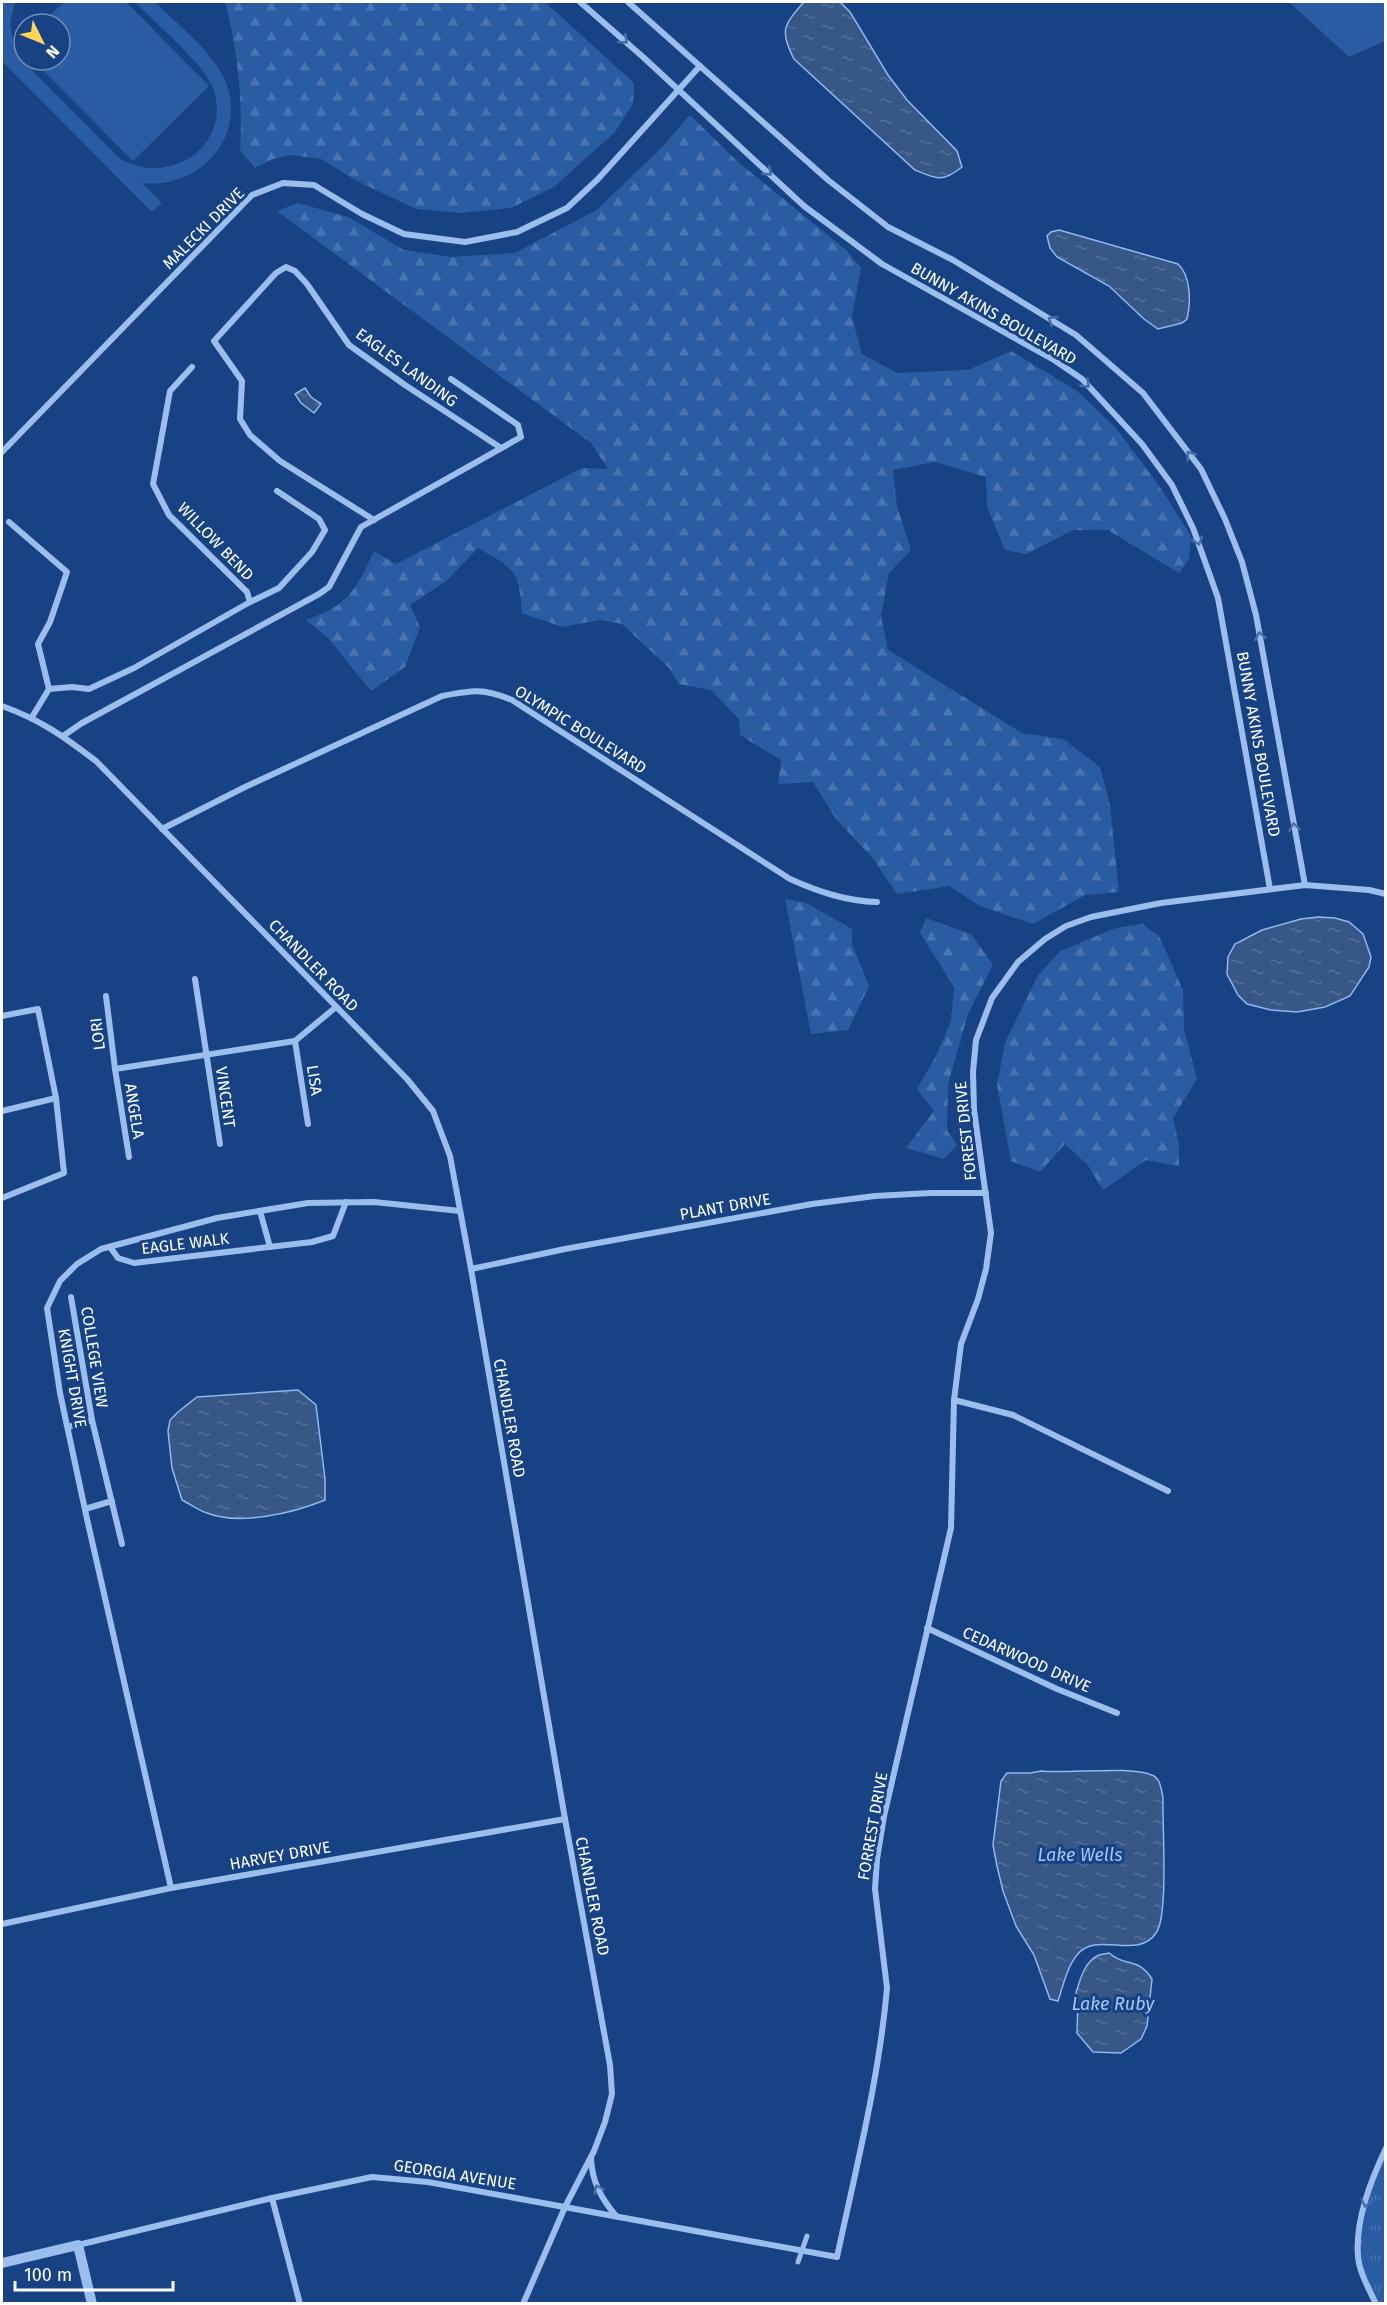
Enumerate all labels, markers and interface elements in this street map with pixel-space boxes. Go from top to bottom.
north arrow [12,12,72,72]
one-way arrow [618,33,628,44]
text: N [42,42,63,62]
one-way arrow [761,165,771,176]
street label: MALECKI DRIVE [159,184,248,273]
street label: BUNNY AKINS BOULEVARD [908,258,1080,369]
one-way arrow [1048,316,1058,328]
street label: EAGLES LANDING [352,324,461,411]
one-way arrow [1080,377,1090,388]
one-way arrow [1186,451,1197,462]
street label: WILLOW BEND [174,498,258,584]
one-way arrow [1191,535,1204,546]
one-way arrow [1254,631,1266,640]
street label: BUNNY AKINS BOULEVARD [1233,650,1284,838]
street label: OLYMPIC BOULEVARD [511,681,650,778]
one-way arrow [1289,823,1301,832]
street label: CHANDLER ROAD [265,915,362,1015]
street label: LORI [86,1017,109,1051]
street label: LISA [303,1064,326,1097]
street label: VINCENT [212,1065,239,1129]
street label: FOREST DRIVE [951,1080,980,1182]
street label: ANGELA [121,1082,148,1141]
street label: PLANT DRIVE [678,1189,772,1224]
street label: EAGLE WALK [140,1229,231,1258]
street label: COLLEGE VIEW [77,1305,112,1409]
street label: KNIGHT DRIVE [54,1327,91,1429]
street label: CHANDLER ROAD [490,1357,529,1479]
street label: CEDARWOOD DRIVE [960,1623,1094,1696]
street label: FORREST DRIVE [854,1771,891,1882]
street label: CHANDLER ROAD [572,1835,613,1957]
street label: HARVEY DRIVE [228,1837,332,1874]
water label: Lake Wells [1038,1844,1122,1866]
water label: Lake Ruby [1072,1993,1156,2015]
street label: GEORGIA AVENUE [392,2155,518,2194]
one-way arrow [593,2184,605,2195]
one-way arrow [1360,2198,1373,2208]
scale bar [15,2254,172,2292]
text: 100 m [24,2264,72,2286]

